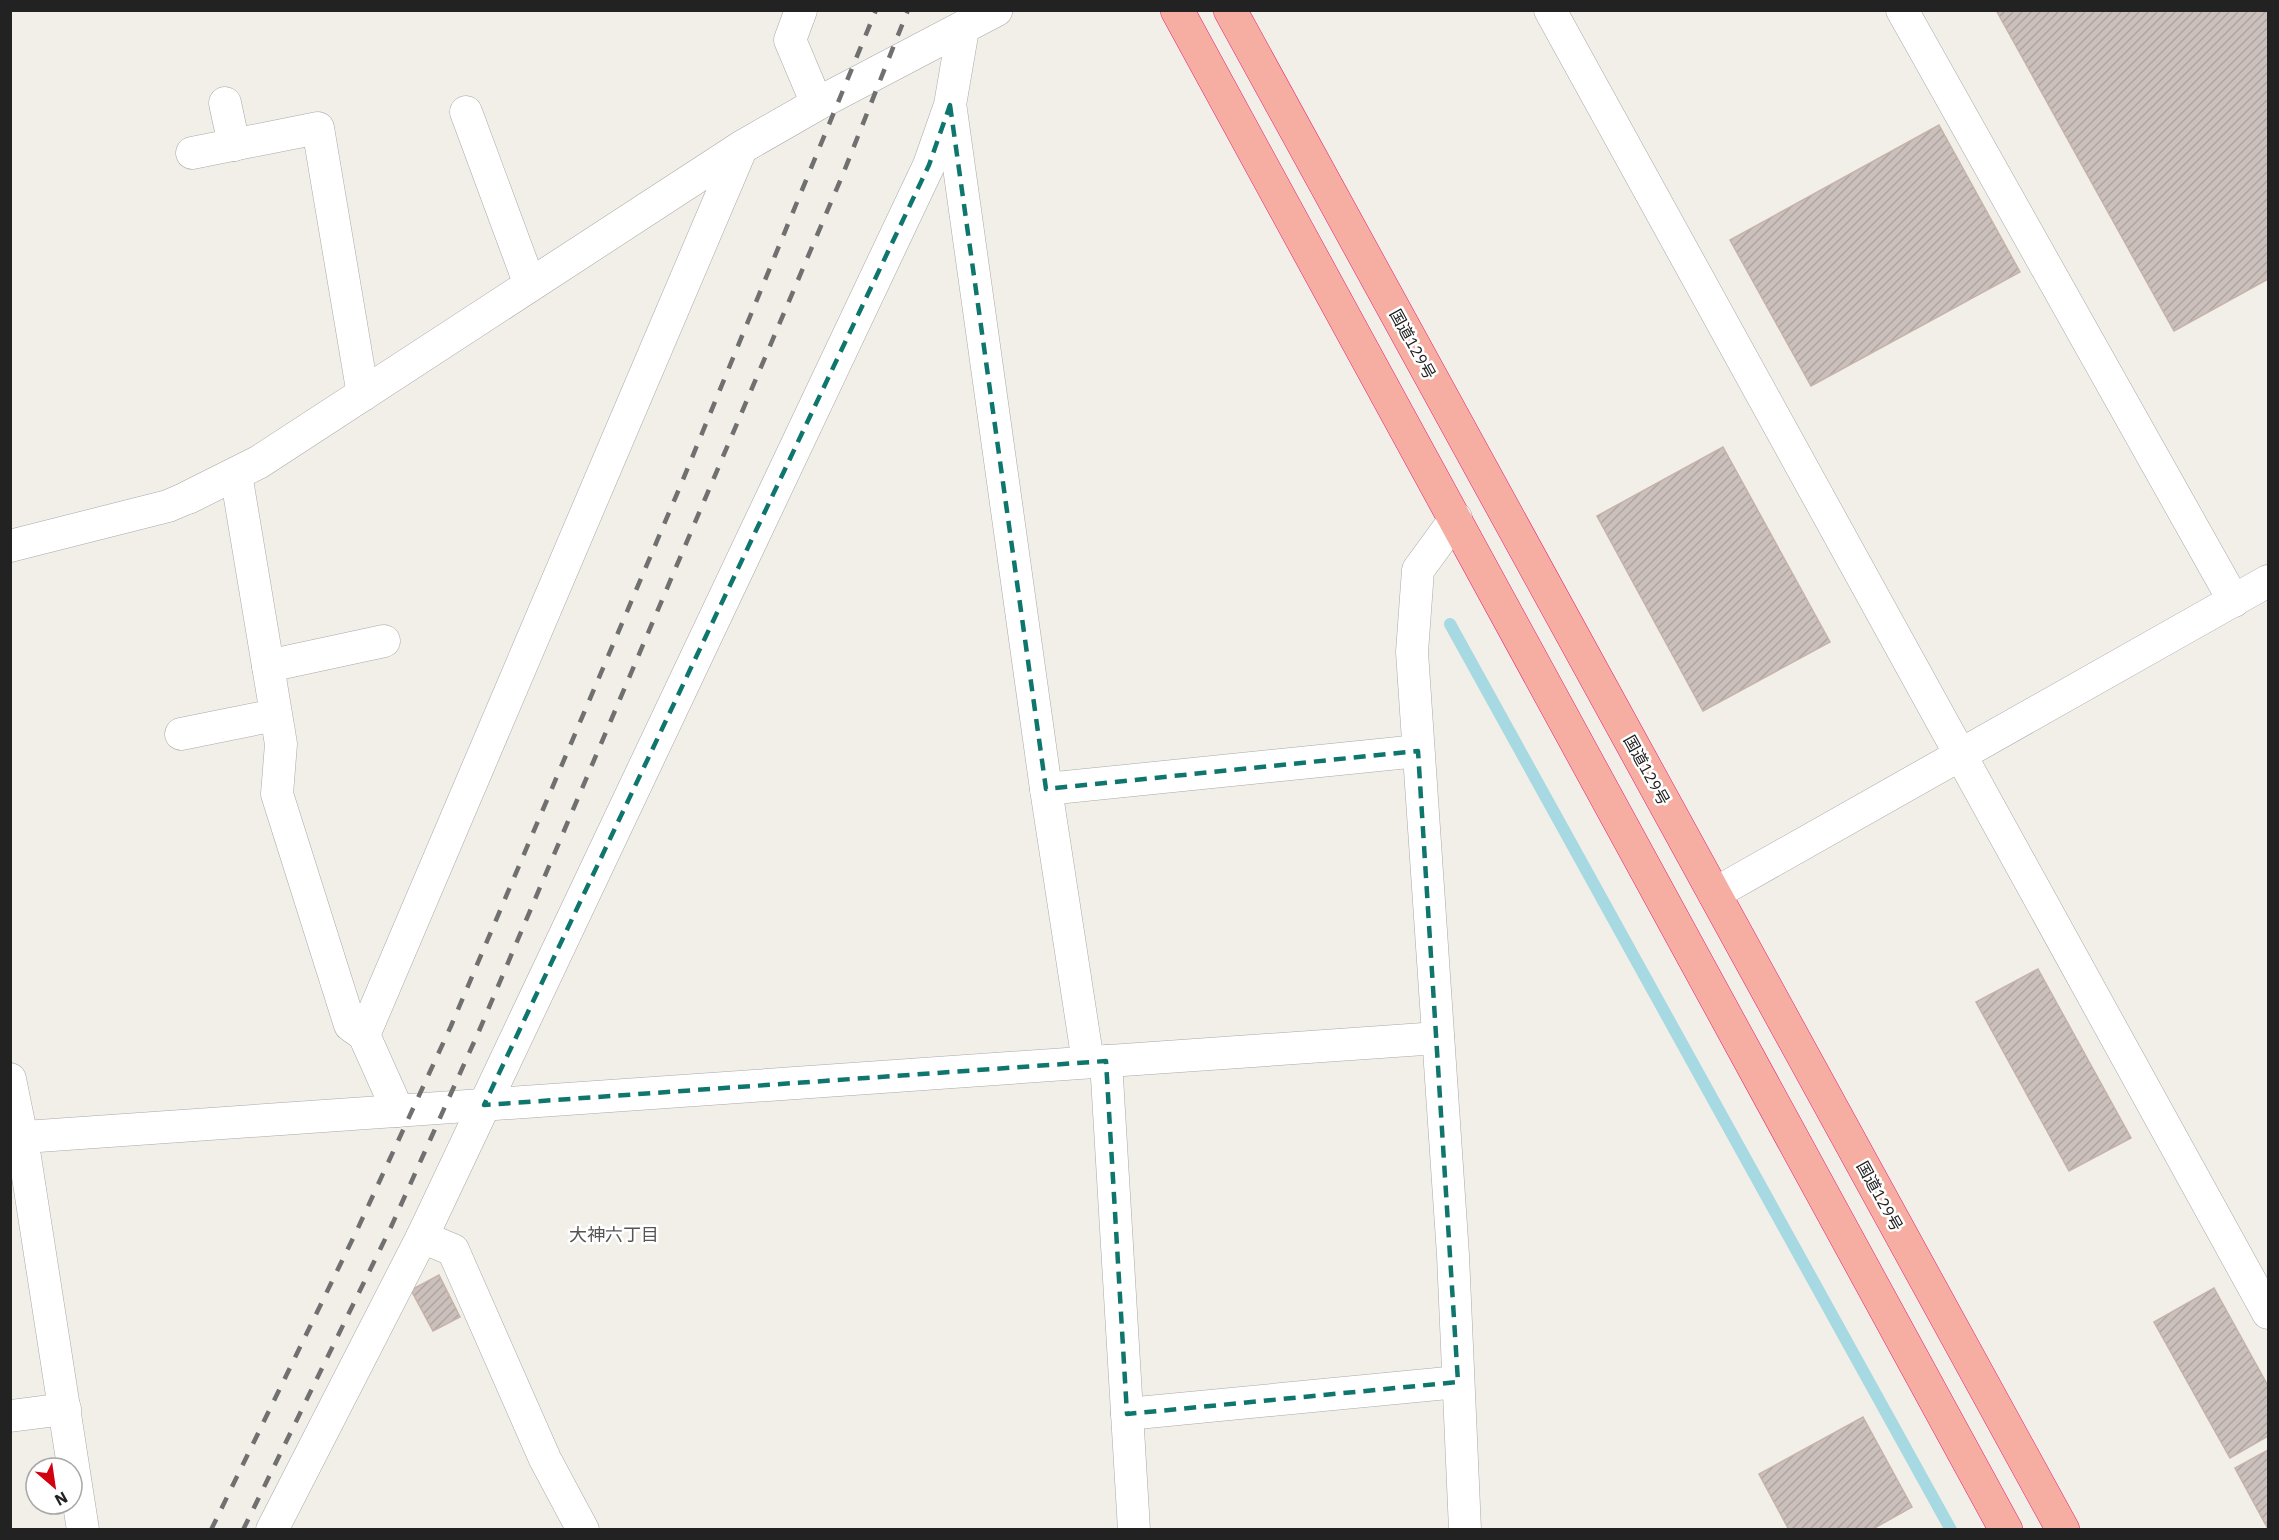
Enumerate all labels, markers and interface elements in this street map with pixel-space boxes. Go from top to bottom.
street label: 国道129号 [1386,306,1440,382]
street label: 国道129号 [1620,732,1674,808]
street label: 国道129号 [1853,1158,1907,1234]
district label: 大神六丁目 [569,1223,659,1246]
north arrow [24,1456,84,1516]
text: N [51,1488,71,1511]

